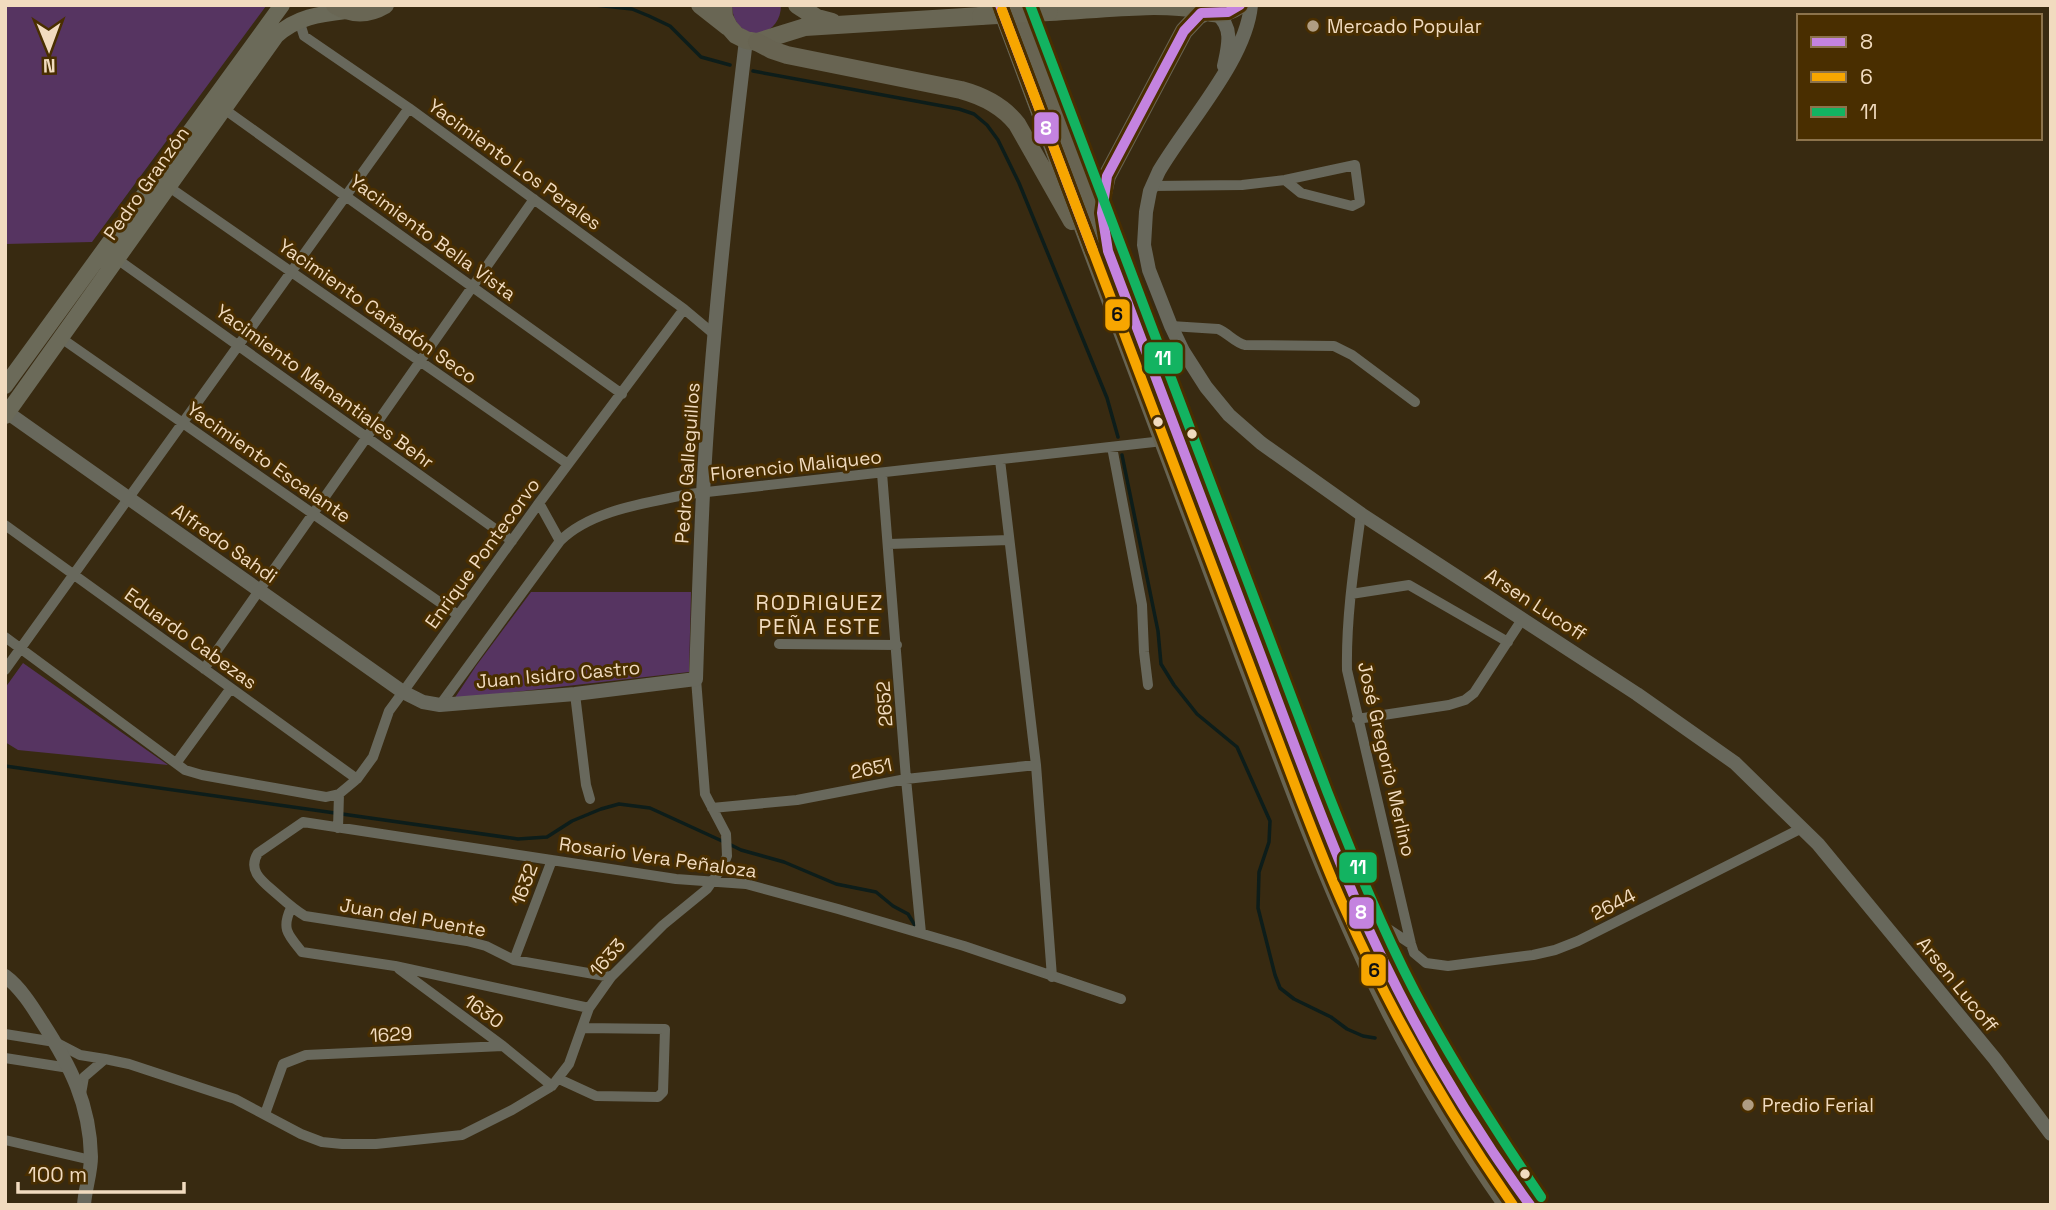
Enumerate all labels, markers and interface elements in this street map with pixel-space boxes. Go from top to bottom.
north arrow [14,14,84,84]
place label: Mercado Popular [1327,14,1482,39]
legend [1797,14,2042,140]
marker: Mercado Popular [1305,18,1321,34]
text: 8 [1860,28,1873,55]
text: N [43,53,56,78]
text: 6 [1860,63,1873,90]
street label: Yacimiento Los Perales [423,93,606,236]
text: 11 [1860,98,1878,125]
line badge: 8 [1033,111,1060,145]
text: 8 [1040,116,1052,141]
street label: Pedro Granzón [98,122,195,245]
street label: Yacimiento Bella Vista [345,169,521,306]
street label: Yacimiento Cañadón Seco [273,233,482,390]
line badge: 6 [1104,298,1131,332]
street label: Yacimiento Manantiales Behr [210,299,439,474]
text: 6 [1111,302,1123,327]
line badge: 11 [1143,341,1184,375]
text: 11 [1154,346,1172,371]
street label: Pedro Galleguillos [669,382,706,545]
street label: Yacimiento Escalante [182,396,356,529]
unlabelled marker [1151,415,1165,429]
unlabelled marker [1185,427,1199,441]
street label: Florencio Maliqueo [709,444,883,487]
street label: Enrique Pontecorvo [419,473,545,633]
street label: Alfredo Sahdi [167,498,282,589]
street label: Arsen Lucoff [1480,562,1591,646]
street label: Eduardo Cabezas [119,582,262,695]
district label: RODRIGUEZ PEÑA ESTE [756,589,884,640]
street label: Juan Isidro Castro [475,655,641,694]
street label: José Gregorio Merlino [1352,659,1421,859]
street label: 2652 [870,680,899,728]
street label: 2651 [848,752,894,785]
street label: Rosario Vera Peñaloza [557,831,759,884]
line badge: 11 [1338,851,1378,884]
text: 11 [1349,855,1367,880]
street label: 1632 [505,860,544,909]
street label: 2644 [1587,883,1640,926]
street label: Juan del Puente [338,892,488,943]
line badge: 8 [1348,896,1375,930]
text: 8 [1355,900,1367,925]
street label: Arsen Lucoff [1911,931,2004,1037]
street label: 1633 [584,933,631,982]
line badge: 6 [1360,953,1387,987]
text: 6 [1368,958,1380,983]
street label: 1630 [459,989,509,1034]
street label: 1629 [369,1021,413,1048]
place label: Predio Ferial [1762,1093,1874,1118]
marker: Predio Ferial [1740,1097,1756,1113]
scale bar [18,1150,184,1194]
text: 100 m [28,1161,87,1188]
unlabelled marker [1518,1167,1532,1181]

